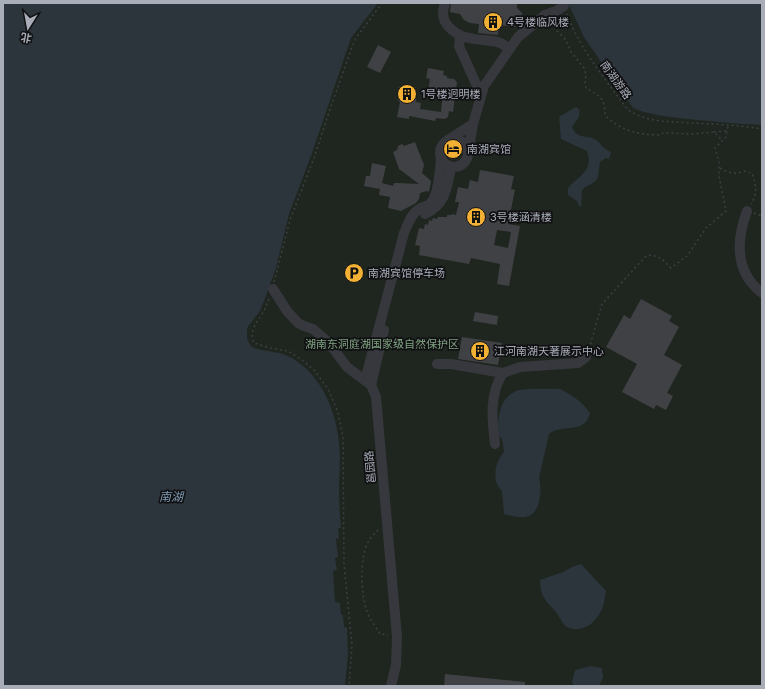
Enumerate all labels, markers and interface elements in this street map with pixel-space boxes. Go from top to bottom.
north arrow [8,8,48,48]
building icon: 4号楼临风楼 [482,11,504,33]
place label: 4号楼临风楼 [507,15,569,29]
text: 北 [19,30,33,46]
street label: 南湖游路 [597,58,635,102]
building icon: 1号楼迥明楼 [396,83,418,105]
place label: 1号楼迥明楼 [421,87,480,101]
hotel icon: 南湖宾馆 [442,138,464,160]
place label: 南湖宾馆 [467,142,511,156]
building icon: 3号楼涵清楼 [465,206,487,228]
place label: 3号楼涵清楼 [490,210,552,224]
parking icon: 南湖宾馆停车场 [343,262,365,284]
place label: 南湖宾馆停车场 [368,266,445,280]
park label: 湖南东洞庭湖国家级自然保护区 [305,337,459,351]
building icon: 江河南湖天著展示中心 [469,340,491,362]
place label: 江河南湖天著展示中心 [494,344,604,358]
street label: 邕园路 [362,450,378,484]
water label: 南湖 [159,489,185,504]

